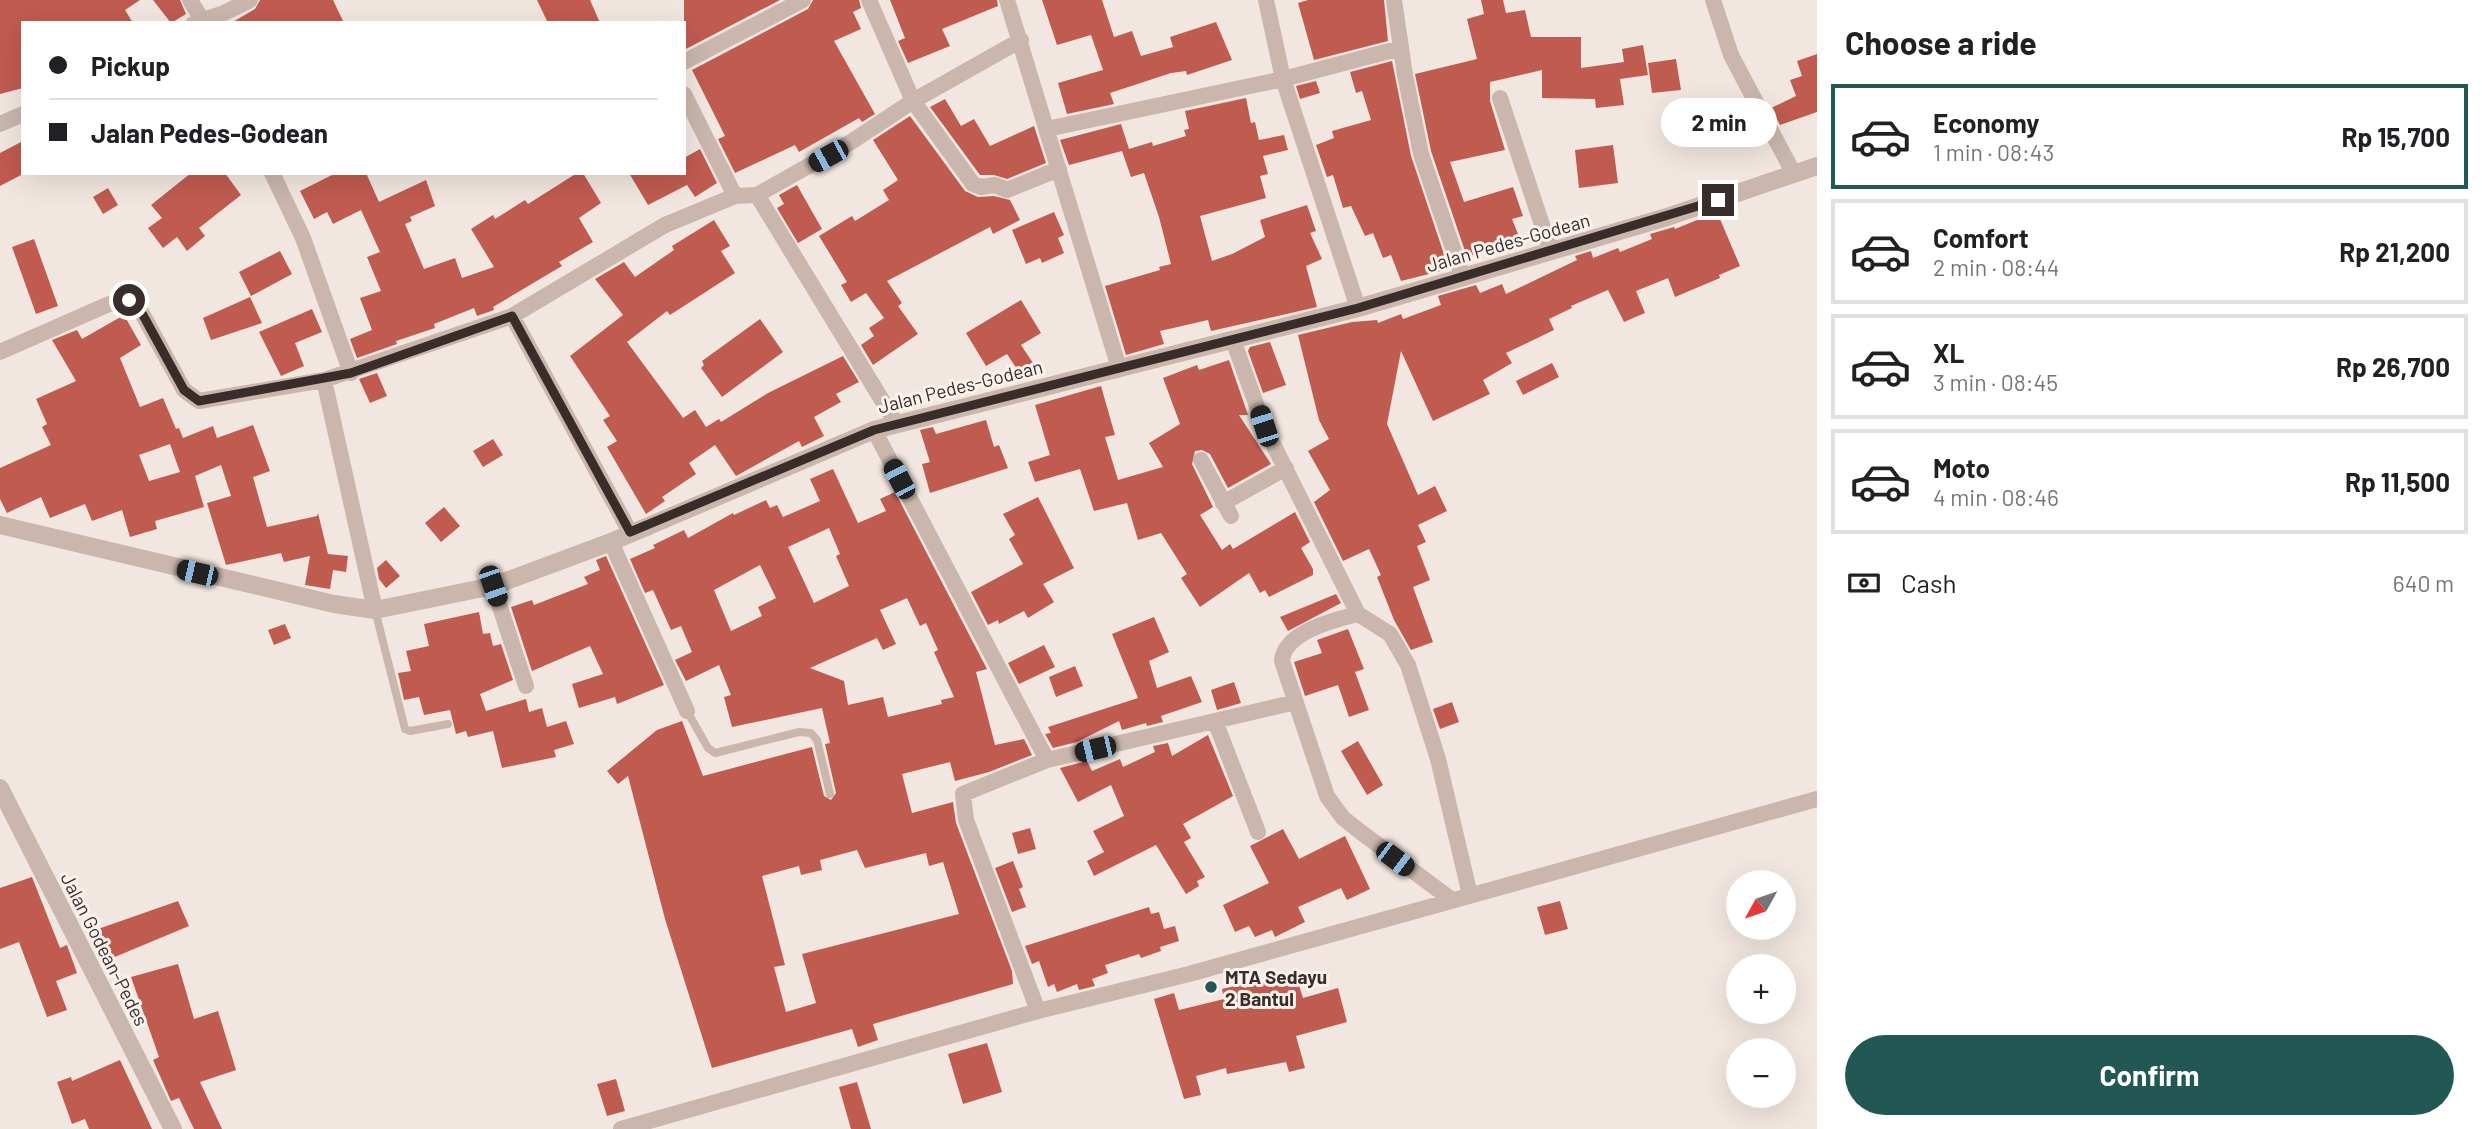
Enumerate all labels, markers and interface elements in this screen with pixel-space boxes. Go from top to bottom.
text: Choose a ride [1845,23,2037,61]
text: Pickup [91,50,170,81]
callout: 2 min [1660,99,1776,148]
icon: car [1849,105,1912,168]
text: Economy [1933,107,2039,138]
text: 2 min [1691,108,1747,136]
text: Jalan Pedes-Godean [91,117,328,148]
text: Rp 15,700 [2341,121,2450,152]
car [805,137,852,175]
text: 1 min · 08:43 [1933,138,2054,166]
route end [1702,184,1734,216]
street label: Jalan Pedes-Godean [1424,208,1592,276]
icon: car [1849,220,1912,283]
text: Comfort [1933,222,2029,253]
text: Rp 21,200 [2339,236,2450,267]
text: 2 min · 08:44 [1933,253,2059,281]
route start [113,284,145,316]
icon: car [1849,335,1912,398]
text: XL [1933,337,1964,368]
text: Rp 26,700 [2336,351,2450,382]
street label: Jalan Pedes-Godean [875,354,1045,418]
text: 3 min · 08:45 [1933,368,2058,396]
car [1248,403,1281,449]
icon: car [1849,450,1912,513]
text: Moto [1933,452,1990,483]
car [880,456,919,502]
text: Rp 11,500 [2345,466,2450,497]
text: 4 min · 08:46 [1933,483,2059,511]
car [175,558,220,588]
car [477,563,510,609]
icon: cash [1845,564,1883,602]
text: Cash [1901,567,1956,598]
text: 640 m [2393,569,2454,597]
car [1073,734,1118,764]
car [1372,838,1419,880]
street label: Jalan Godean-Pedes [56,868,154,1030]
north arrow [1726,870,1796,940]
map controls [1726,870,1796,1108]
button: + [1726,954,1796,1024]
place label: MTA Sedayu 2 Bantul [1225,965,1327,1010]
marker: MTA Sedayu 2 Bantul [1203,979,1219,995]
button: Confirm [1845,1035,2454,1115]
button: − [1726,1038,1796,1108]

